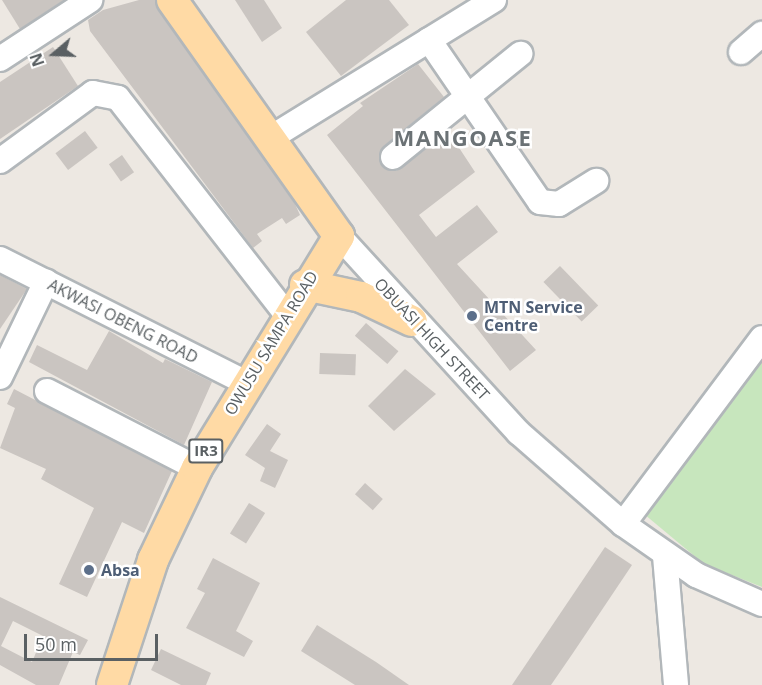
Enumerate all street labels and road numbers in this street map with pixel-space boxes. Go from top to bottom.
street label: OWUSU SAMPA ROAD [220,267,322,419]
street label: OBUASI HIGH STREET [370,274,494,404]
street label: AKWASI OBENG ROAD [45,275,201,367]
road number: IR3 [188,439,224,463]

